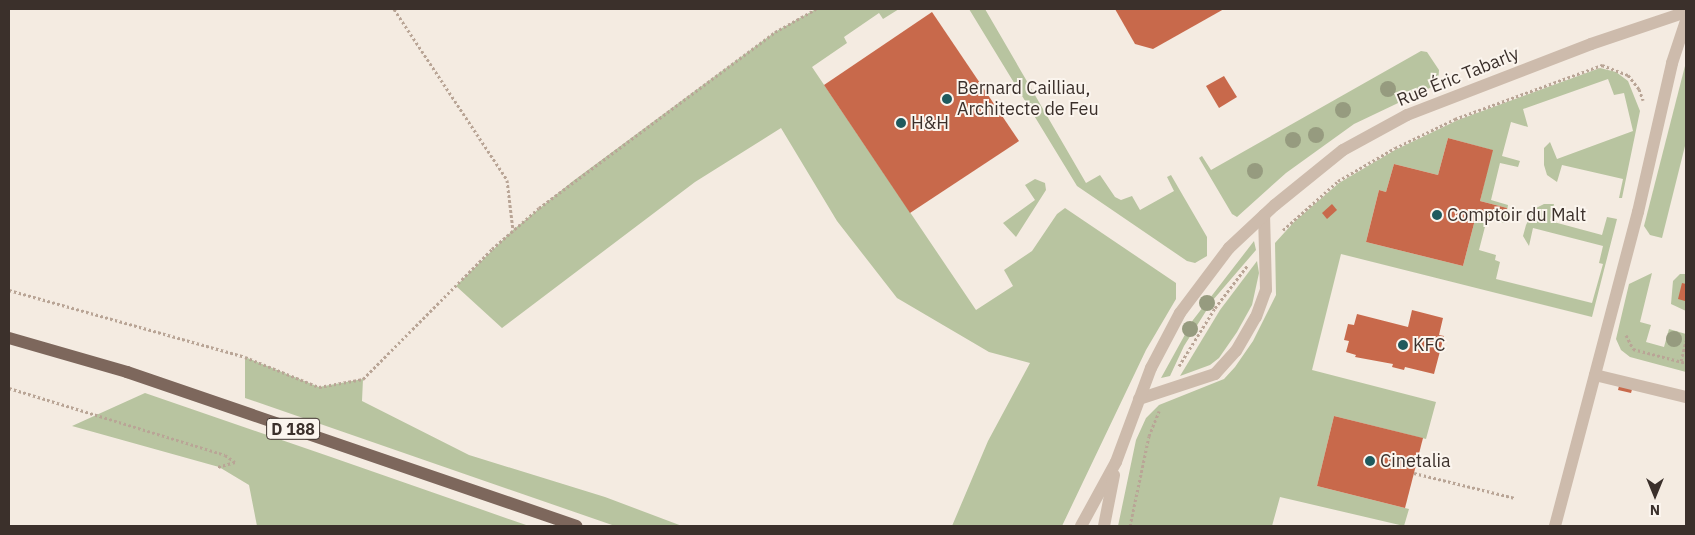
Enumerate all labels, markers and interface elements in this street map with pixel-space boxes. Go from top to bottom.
street label: Rue Éric Tabarly [1394,43,1522,111]
place label: Bernard Cailliau, Architecte de Feu [957,78,1099,120]
marker: Bernard Cailliau, Architecte de Feu [941,93,953,105]
place label: H&H [911,112,949,134]
marker: H&H [895,117,907,129]
place label: Comptoir du Malt [1447,204,1586,226]
marker: Comptoir du Malt [1431,209,1443,221]
place label: KFC [1413,334,1445,356]
marker: KFC [1397,339,1409,351]
road number: D 188 [266,416,320,442]
place label: Cinetalia [1380,450,1451,472]
marker: Cinetalia [1364,455,1376,467]
north arrow [1630,470,1680,520]
text: N [1650,501,1660,519]

